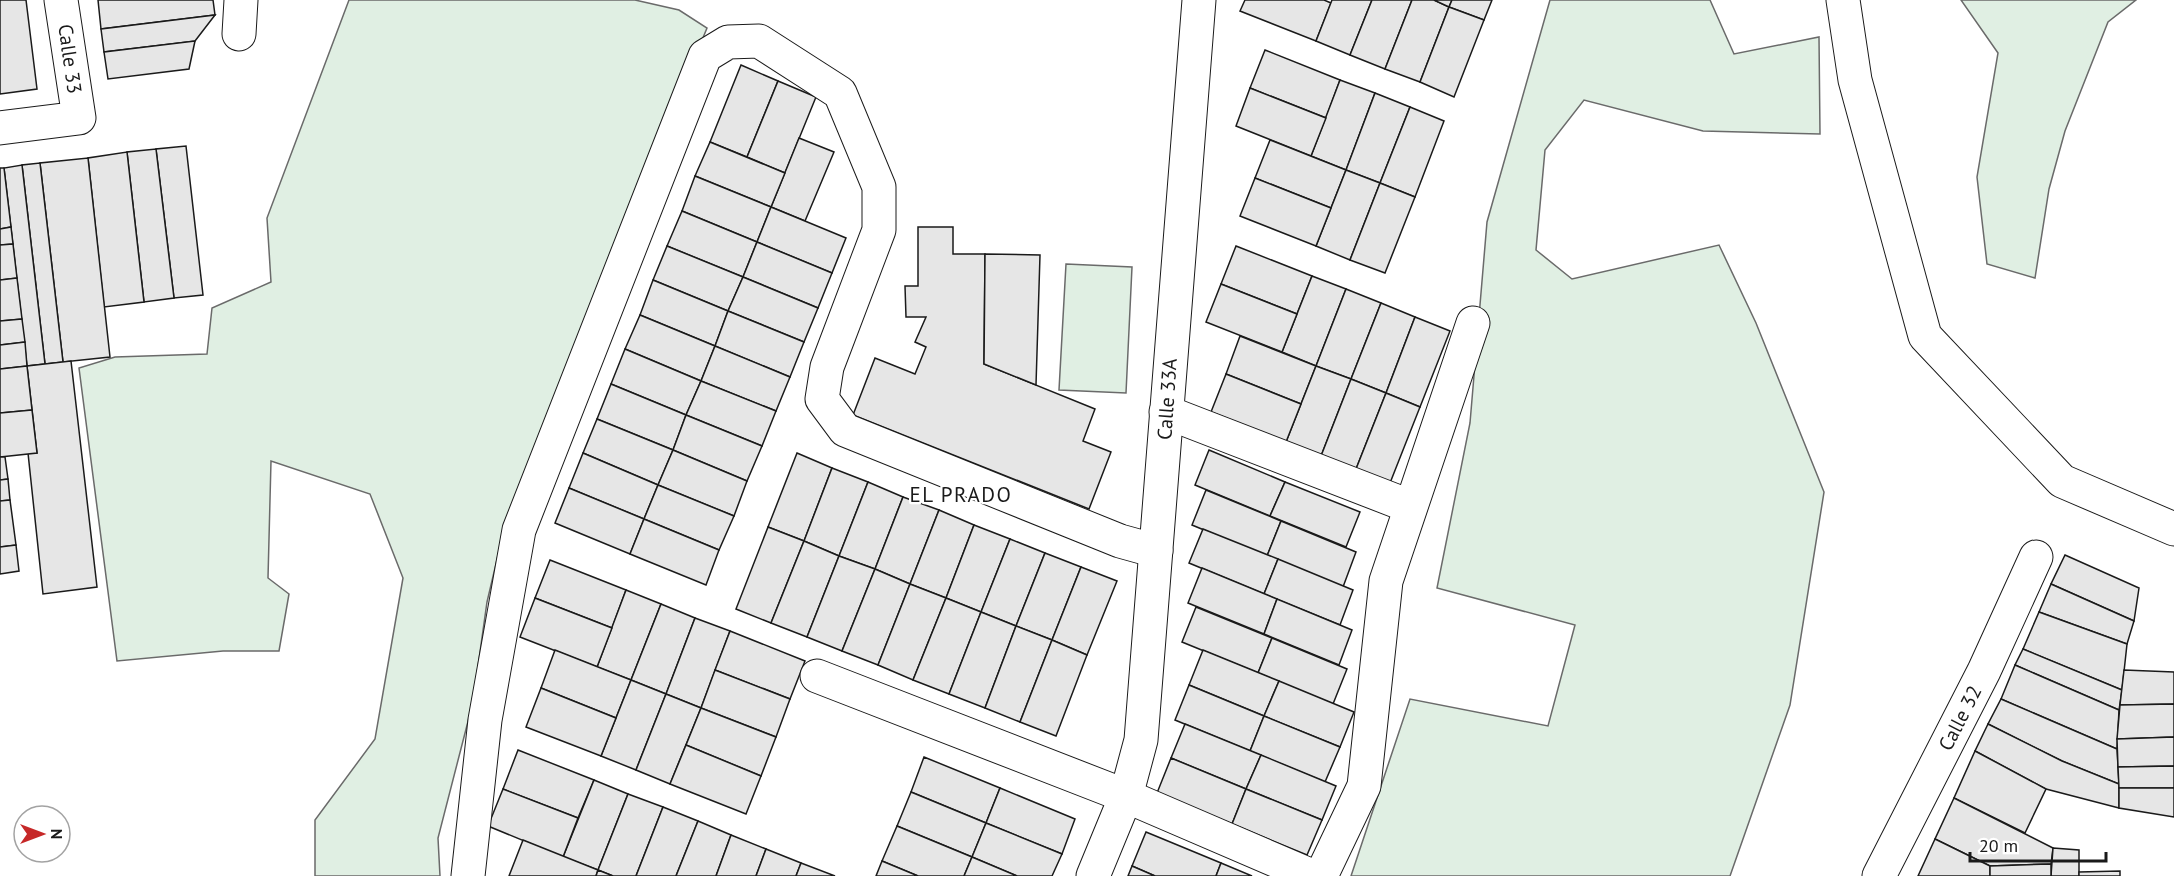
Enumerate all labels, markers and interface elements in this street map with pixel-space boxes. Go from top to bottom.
street label: Calle 33 [52,23,88,95]
street label: Calle 33A [1151,357,1183,441]
district label: EL PRADO [910,481,1012,508]
street label: Calle 32 [1933,681,1987,755]
north arrow [12,804,72,864]
scale bar [1970,825,2106,863]
text: N [47,829,67,839]
text: 20 m [1979,834,2018,857]

